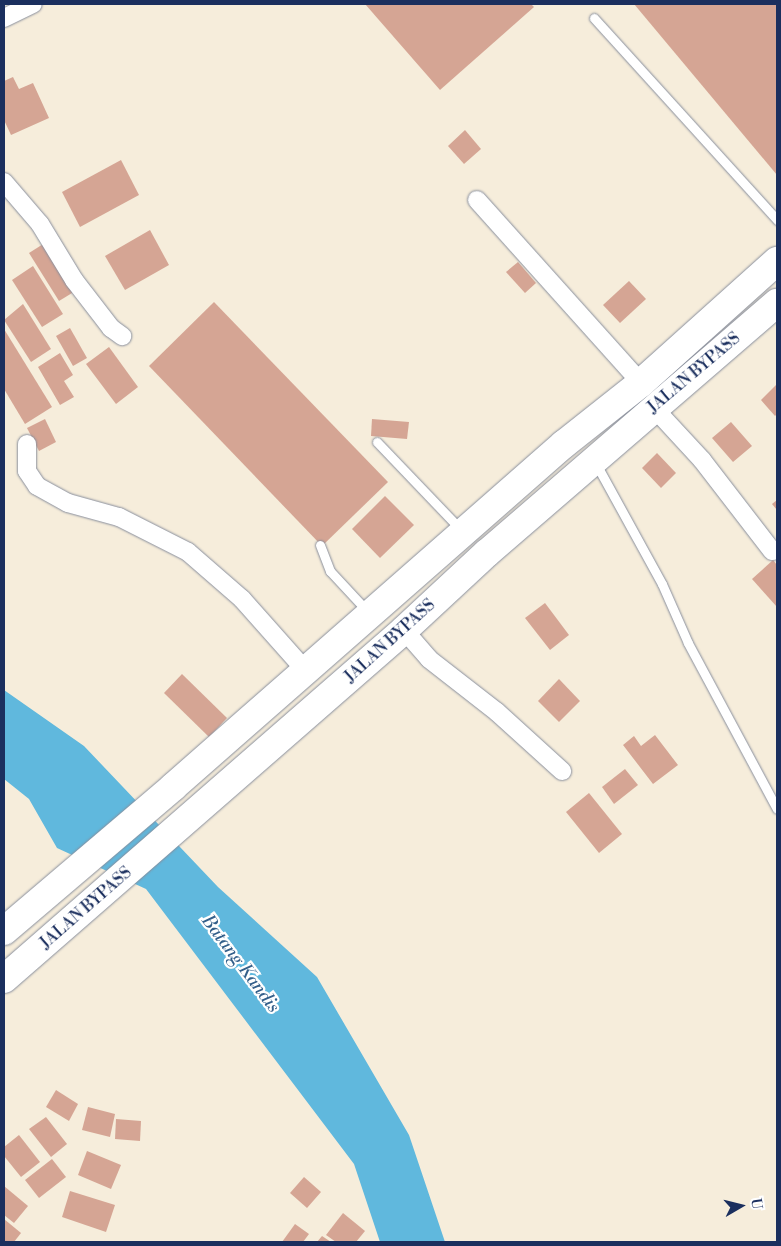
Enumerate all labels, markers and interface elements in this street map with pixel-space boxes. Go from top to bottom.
street label: JALAN BYPASS [644,329,744,417]
street label: JALAN BYPASS [341,595,439,687]
street label: JALAN BYPASS [36,863,136,953]
water label: Batang Kandis [196,911,284,1017]
north arrow [716,1181,766,1231]
text: U [746,1197,766,1211]

